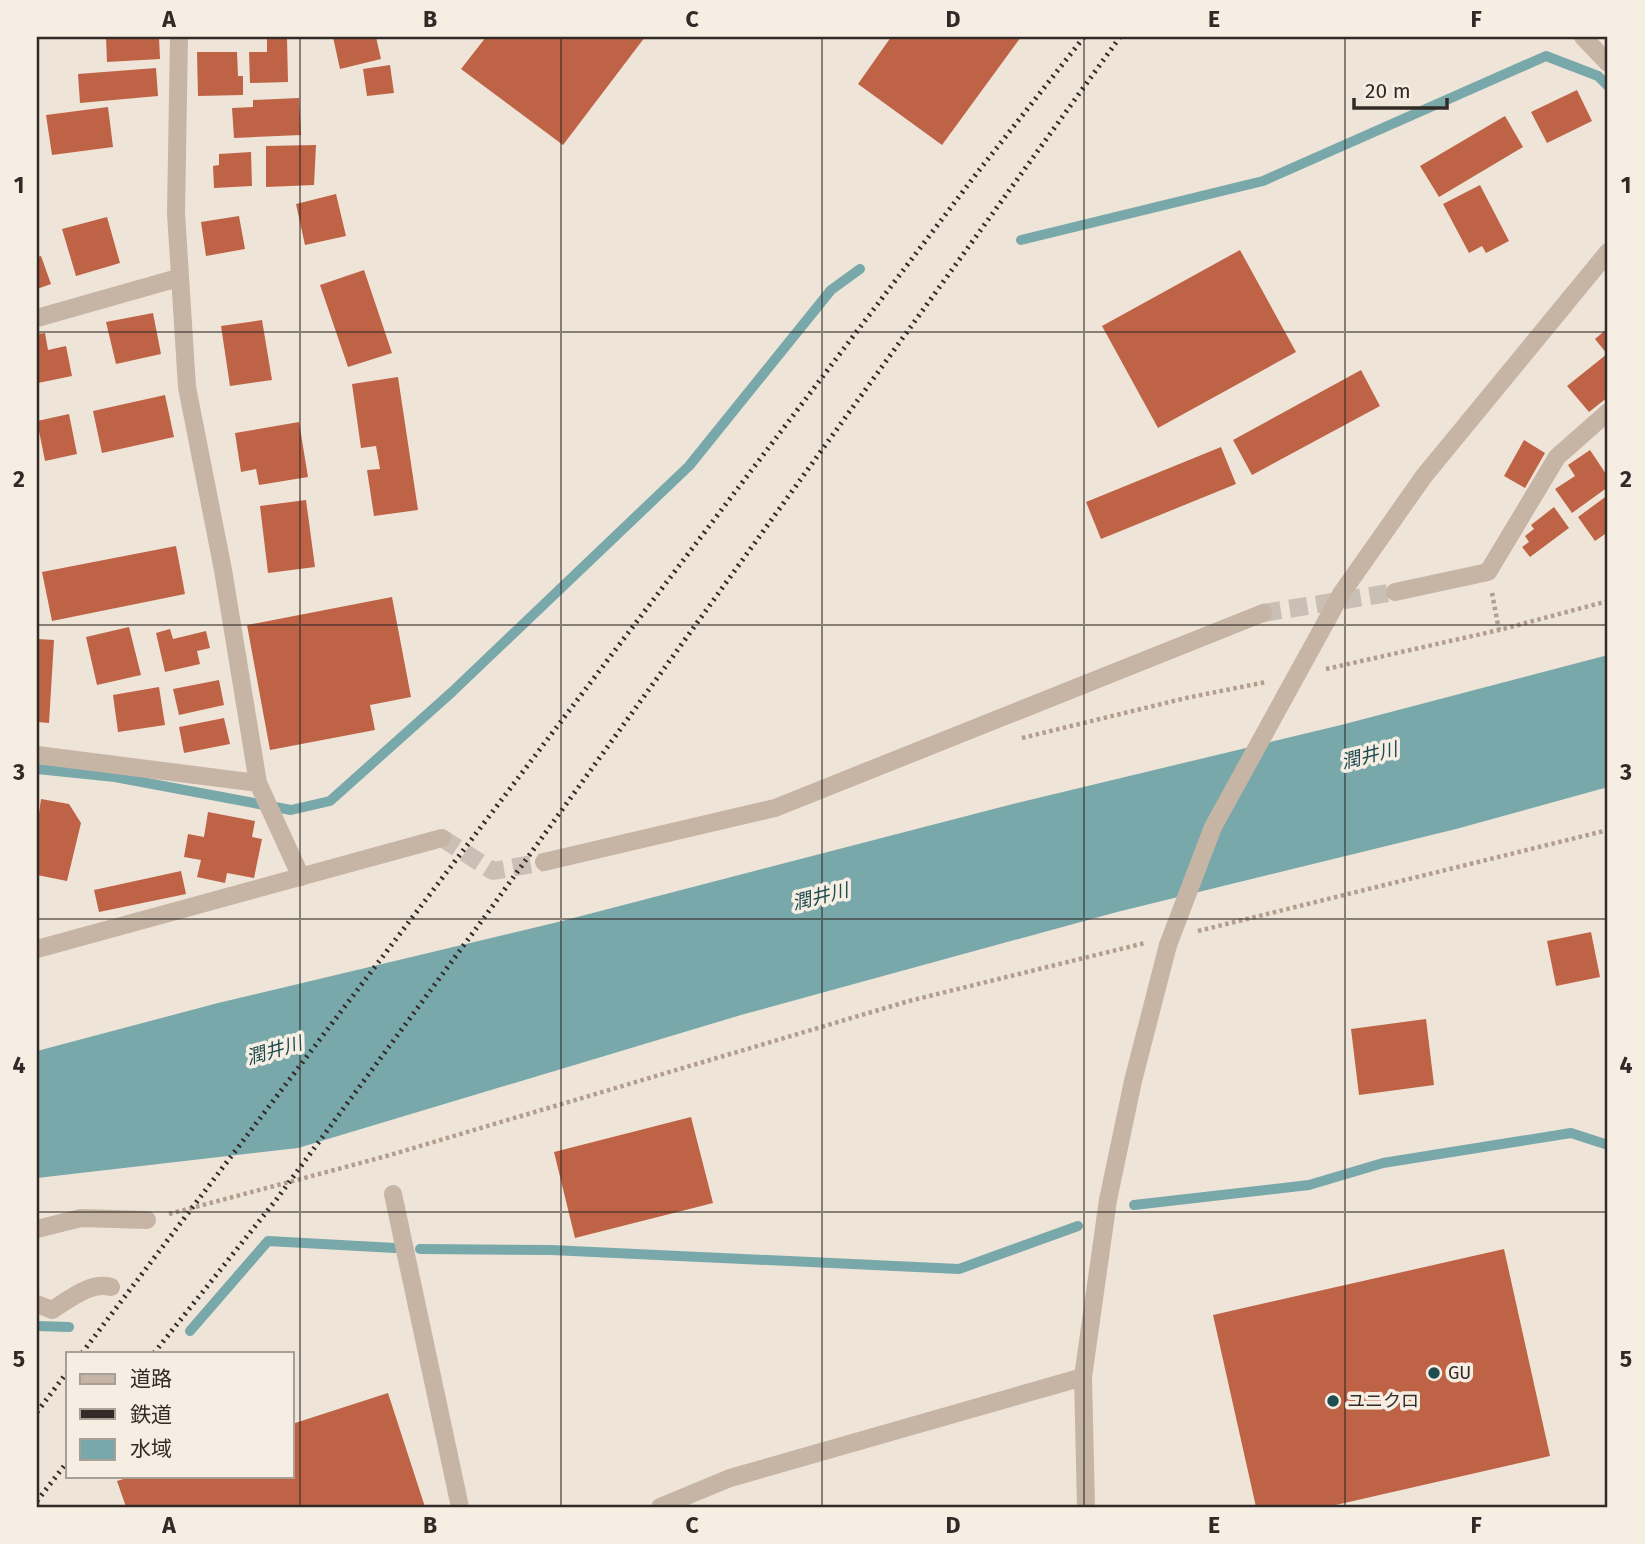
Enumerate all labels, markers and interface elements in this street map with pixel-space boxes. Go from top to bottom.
text: A [161,5,176,33]
text: B [423,5,437,33]
text: C [685,5,699,33]
text: D [946,5,961,33]
text: E [1208,5,1220,33]
text: F [1470,5,1482,33]
scale bar [1354,66,1447,110]
text: 20 m [1365,78,1411,104]
text: 1 [14,171,24,199]
text: 1 [1621,171,1631,199]
text: 2 [13,465,25,493]
text: 2 [1620,465,1632,493]
water label: 潤井川 [1339,737,1401,774]
text: 3 [12,758,25,786]
text: 3 [1619,758,1632,786]
water label: 潤井川 [790,878,852,915]
water label: 潤井川 [244,1031,307,1069]
text: 4 [13,1051,26,1079]
text: 4 [1620,1051,1633,1079]
text: 5 [13,1345,25,1373]
text: 5 [1620,1345,1632,1373]
legend [66,1352,294,1478]
place label: GU [1448,1362,1471,1384]
marker: GU [1426,1365,1442,1381]
text: 道路 [130,1366,172,1392]
place label: ユニクロ [1347,1390,1419,1412]
marker: ユニクロ [1325,1393,1341,1409]
text: 鉄道 [130,1402,172,1428]
text: 水域 [130,1436,172,1462]
text: A [161,1511,176,1539]
text: B [423,1511,437,1539]
text: C [685,1511,699,1539]
text: D [946,1511,961,1539]
text: E [1208,1511,1220,1539]
text: F [1470,1511,1482,1539]

